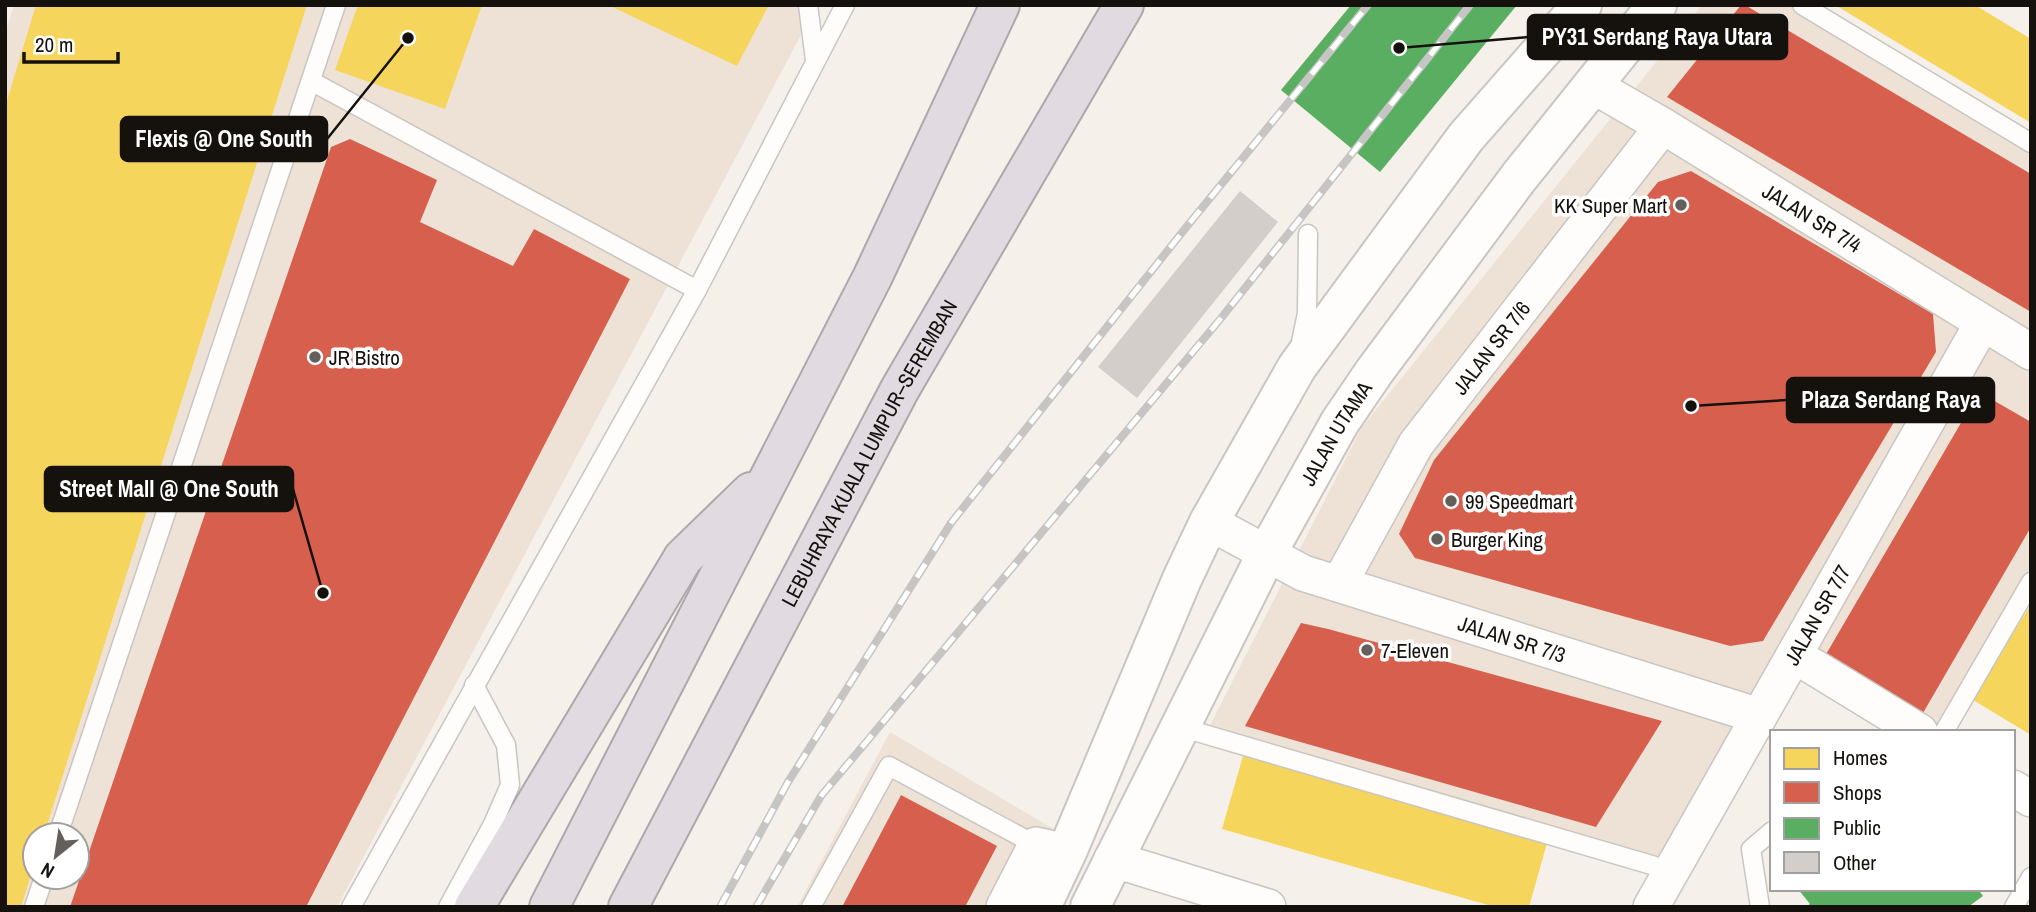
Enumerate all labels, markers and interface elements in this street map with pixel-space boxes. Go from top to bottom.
callout: PY31 Serdang Raya Utara [1528,15,1787,59]
scale bar [24,21,119,65]
text: PY31 Serdang Raya Utara [1542,21,1773,52]
text: 20 m [35,30,73,59]
callout: Flexis @ One South [121,117,327,161]
text: Flexis @ One South [135,123,313,154]
street label: JALAN SR 7/4 [1757,176,1867,259]
place label: KK Super Mart [1554,191,1667,220]
marker: KK Super Mart [1673,197,1689,213]
street label: LEBUHRAYA KUALA LUMPUR–SEREMBAN [774,294,964,611]
street label: JALAN SR 7/6 [1445,295,1537,400]
place label: JR Bistro [329,343,400,372]
marker: JR Bistro [307,349,323,365]
street label: JALAN UTAMA [1293,375,1379,491]
callout: Plaza Serdang Raya [1787,378,1994,422]
text: Plaza Serdang Raya [1801,384,1981,415]
callout: Street Mall @ One South [45,467,293,511]
text: Street Mall @ One South [59,473,279,504]
place label: 99 Speedmart [1465,487,1573,516]
marker: 99 Speedmart [1443,493,1459,509]
place label: Burger King [1451,525,1543,554]
marker: Burger King [1429,531,1445,547]
street label: JALAN SR 7/7 [1777,559,1857,670]
street label: JALAN SR 7/3 [1455,608,1569,669]
place label: 7-Eleven [1381,636,1449,665]
marker: 7-Eleven [1359,642,1375,658]
legend [1770,730,2015,891]
text: Homes [1833,743,1888,772]
text: Shops [1833,778,1882,807]
text: Public [1833,813,1881,842]
north arrow [21,821,91,891]
text: Other [1833,848,1876,877]
text: N [36,857,59,885]

